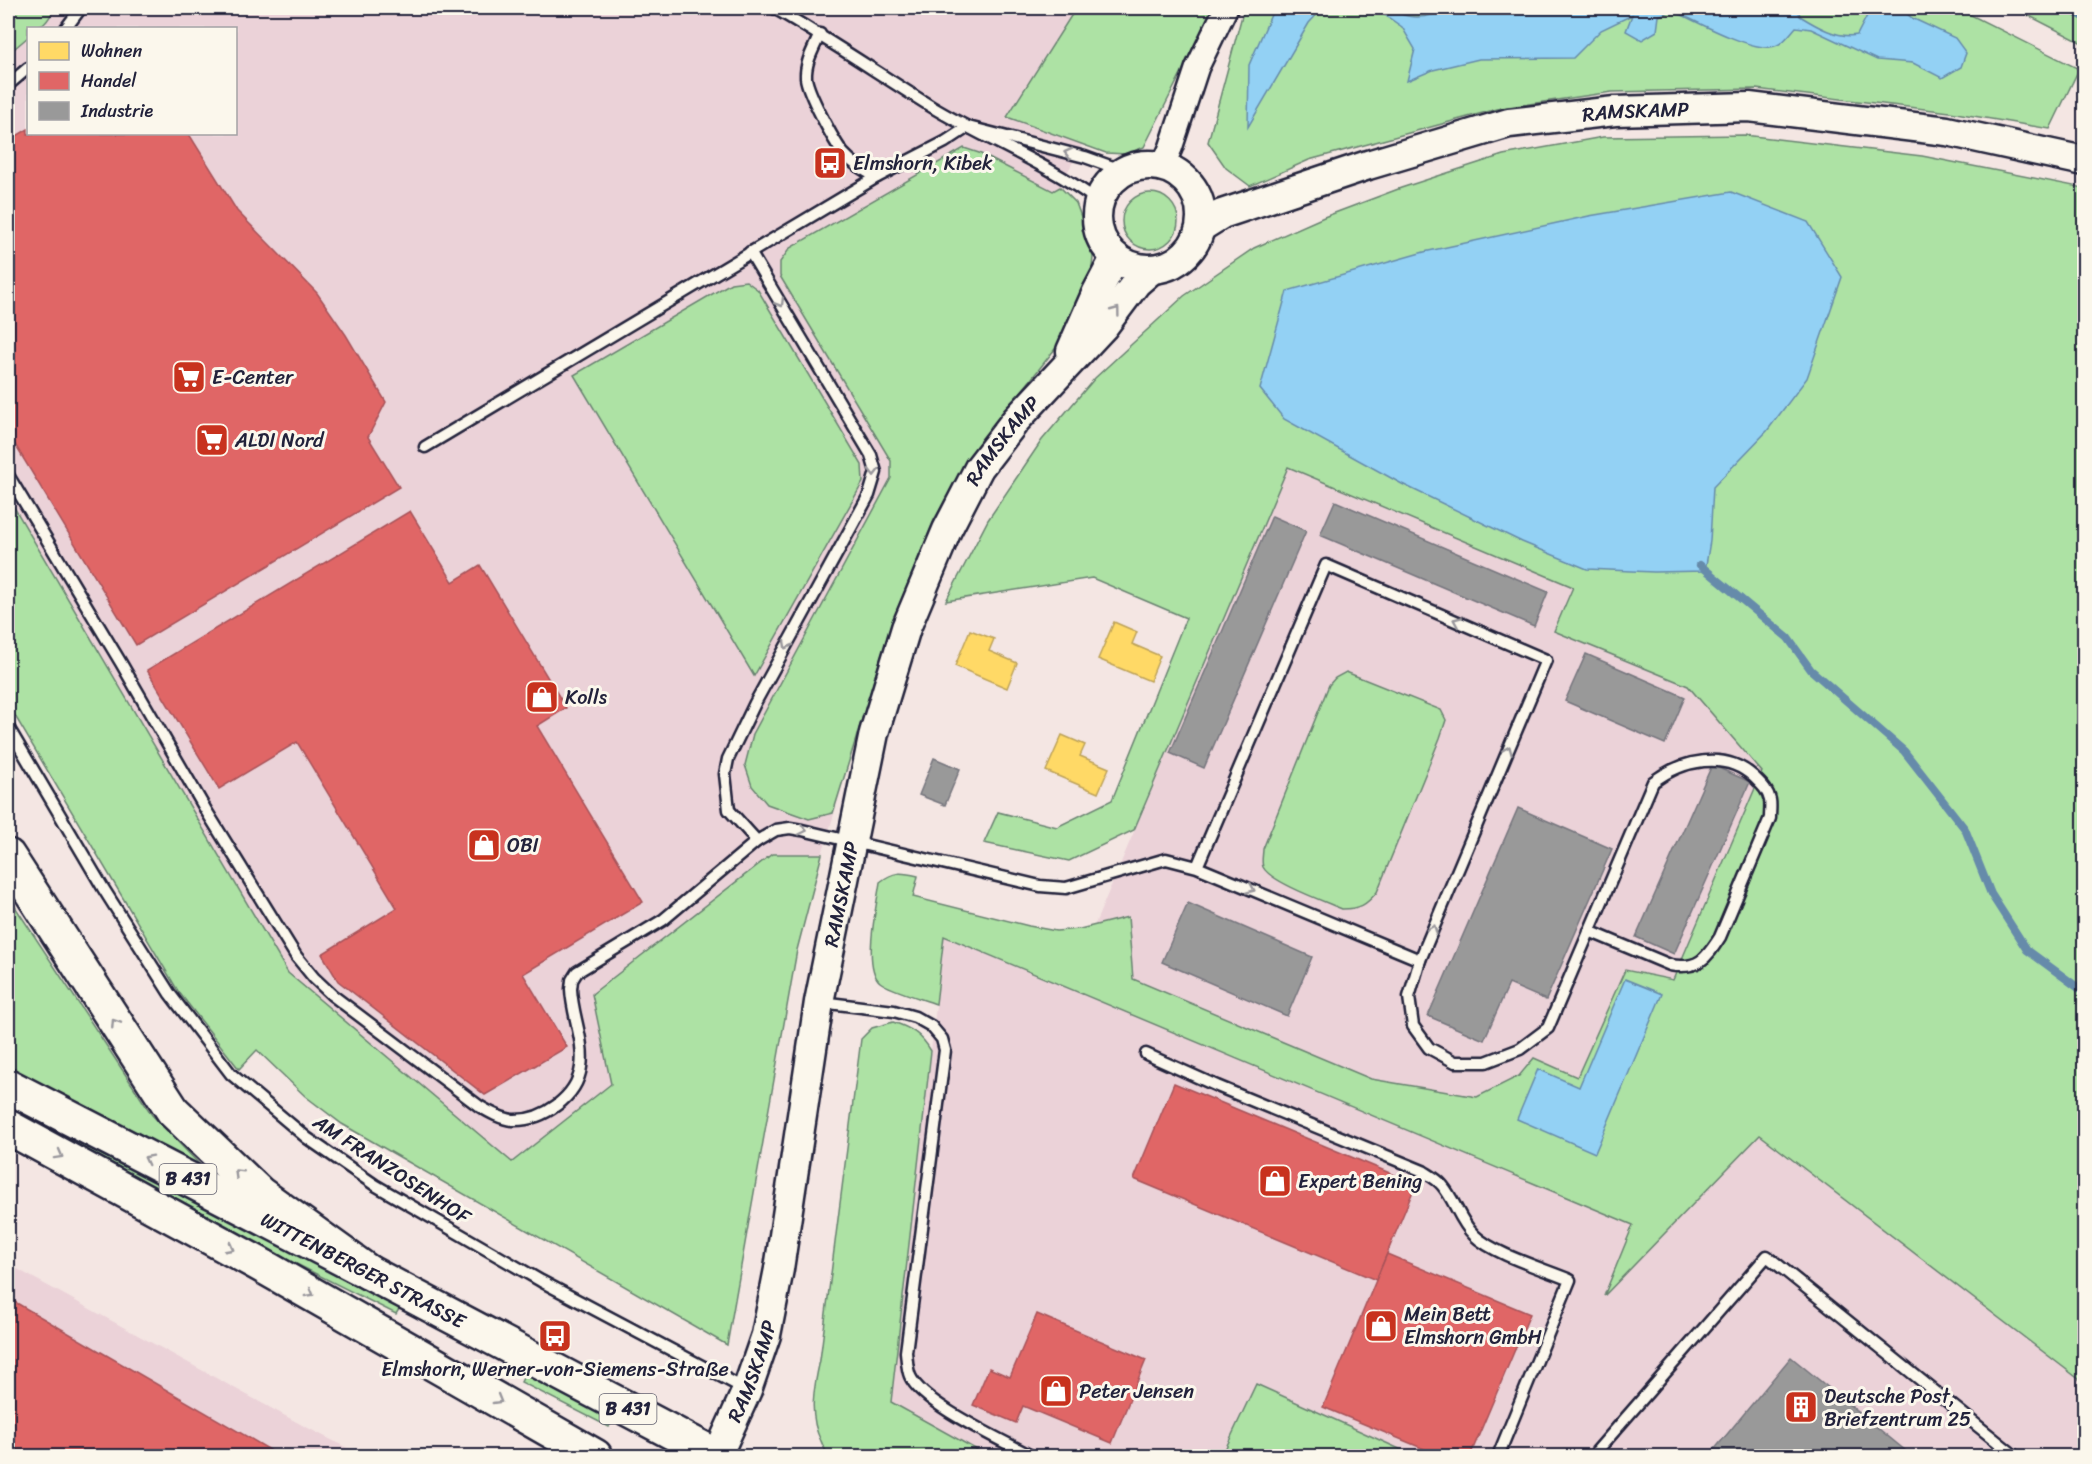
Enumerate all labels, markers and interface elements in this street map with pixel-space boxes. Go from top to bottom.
legend [27,27,237,135]
text: Wohnen [81,35,142,67]
text: Handel [81,65,137,97]
street label: RAMSKAMP [1580,92,1690,133]
text: Industrie [80,95,154,127]
bus stop icon: Elmshorn, Kibek [812,145,848,181]
place label: Elmshorn, Kibek [853,146,993,181]
one-way arrow [1063,148,1074,160]
one-way arrow [773,297,785,307]
one-way arrow [1108,307,1119,318]
supermarket icon: E-Center [171,359,207,395]
place label: E-Center [212,360,294,395]
street label: RAMSKAMP [956,387,1049,492]
supermarket icon: ALDI Nord [194,422,230,458]
place label: ALDI Nord [234,423,325,458]
one-way arrow [868,468,880,477]
one-way arrow [1452,616,1463,628]
one-way arrow [783,638,794,649]
shop icon: Kolls [524,679,560,715]
place label: Kolls [565,680,608,715]
one-way arrow [1501,745,1513,756]
one-way arrow [798,823,808,836]
shop icon: OBI [466,827,502,863]
place label: OBI [507,828,539,863]
street label: RAMSKAMP [814,838,869,950]
one-way arrow [1244,882,1255,894]
one-way arrow [1425,925,1437,936]
one-way arrow [111,1019,123,1029]
street label: AM FRANZOSENHOF [305,1105,479,1234]
one-way arrow [53,1148,63,1159]
one-way arrow [143,1154,154,1166]
shop icon: Expert Bening [1257,1163,1293,1199]
road number: B 431 [160,1164,216,1194]
place label: Expert Bening [1298,1164,1422,1199]
one-way arrow [234,1169,244,1180]
street label: WITTENBERGER STRASSE [254,1202,473,1339]
one-way arrow [224,1241,234,1252]
one-way arrow [304,1286,314,1297]
place label: Mein Bett Elmshorn GmbH [1404,1297,1542,1355]
shop icon: Mein Bett Elmshorn GmbH [1363,1308,1399,1344]
street label: RAMSKAMP [717,1317,787,1428]
bus stop icon: Elmshorn, Werner-von-Siemens-Straße [537,1318,573,1354]
place label: Elmshorn, Werner-von-Siemens-Straße [381,1352,729,1387]
shop icon: Peter Jensen [1038,1373,1074,1409]
place label: Peter Jensen [1079,1374,1194,1409]
place label: Deutsche Post, Briefzentrum 25 [1824,1379,1971,1437]
building icon: Deutsche Post, Briefzentrum 25 [1783,1389,1819,1425]
one-way arrow [492,1393,502,1404]
road number: B 431 [600,1394,656,1424]

